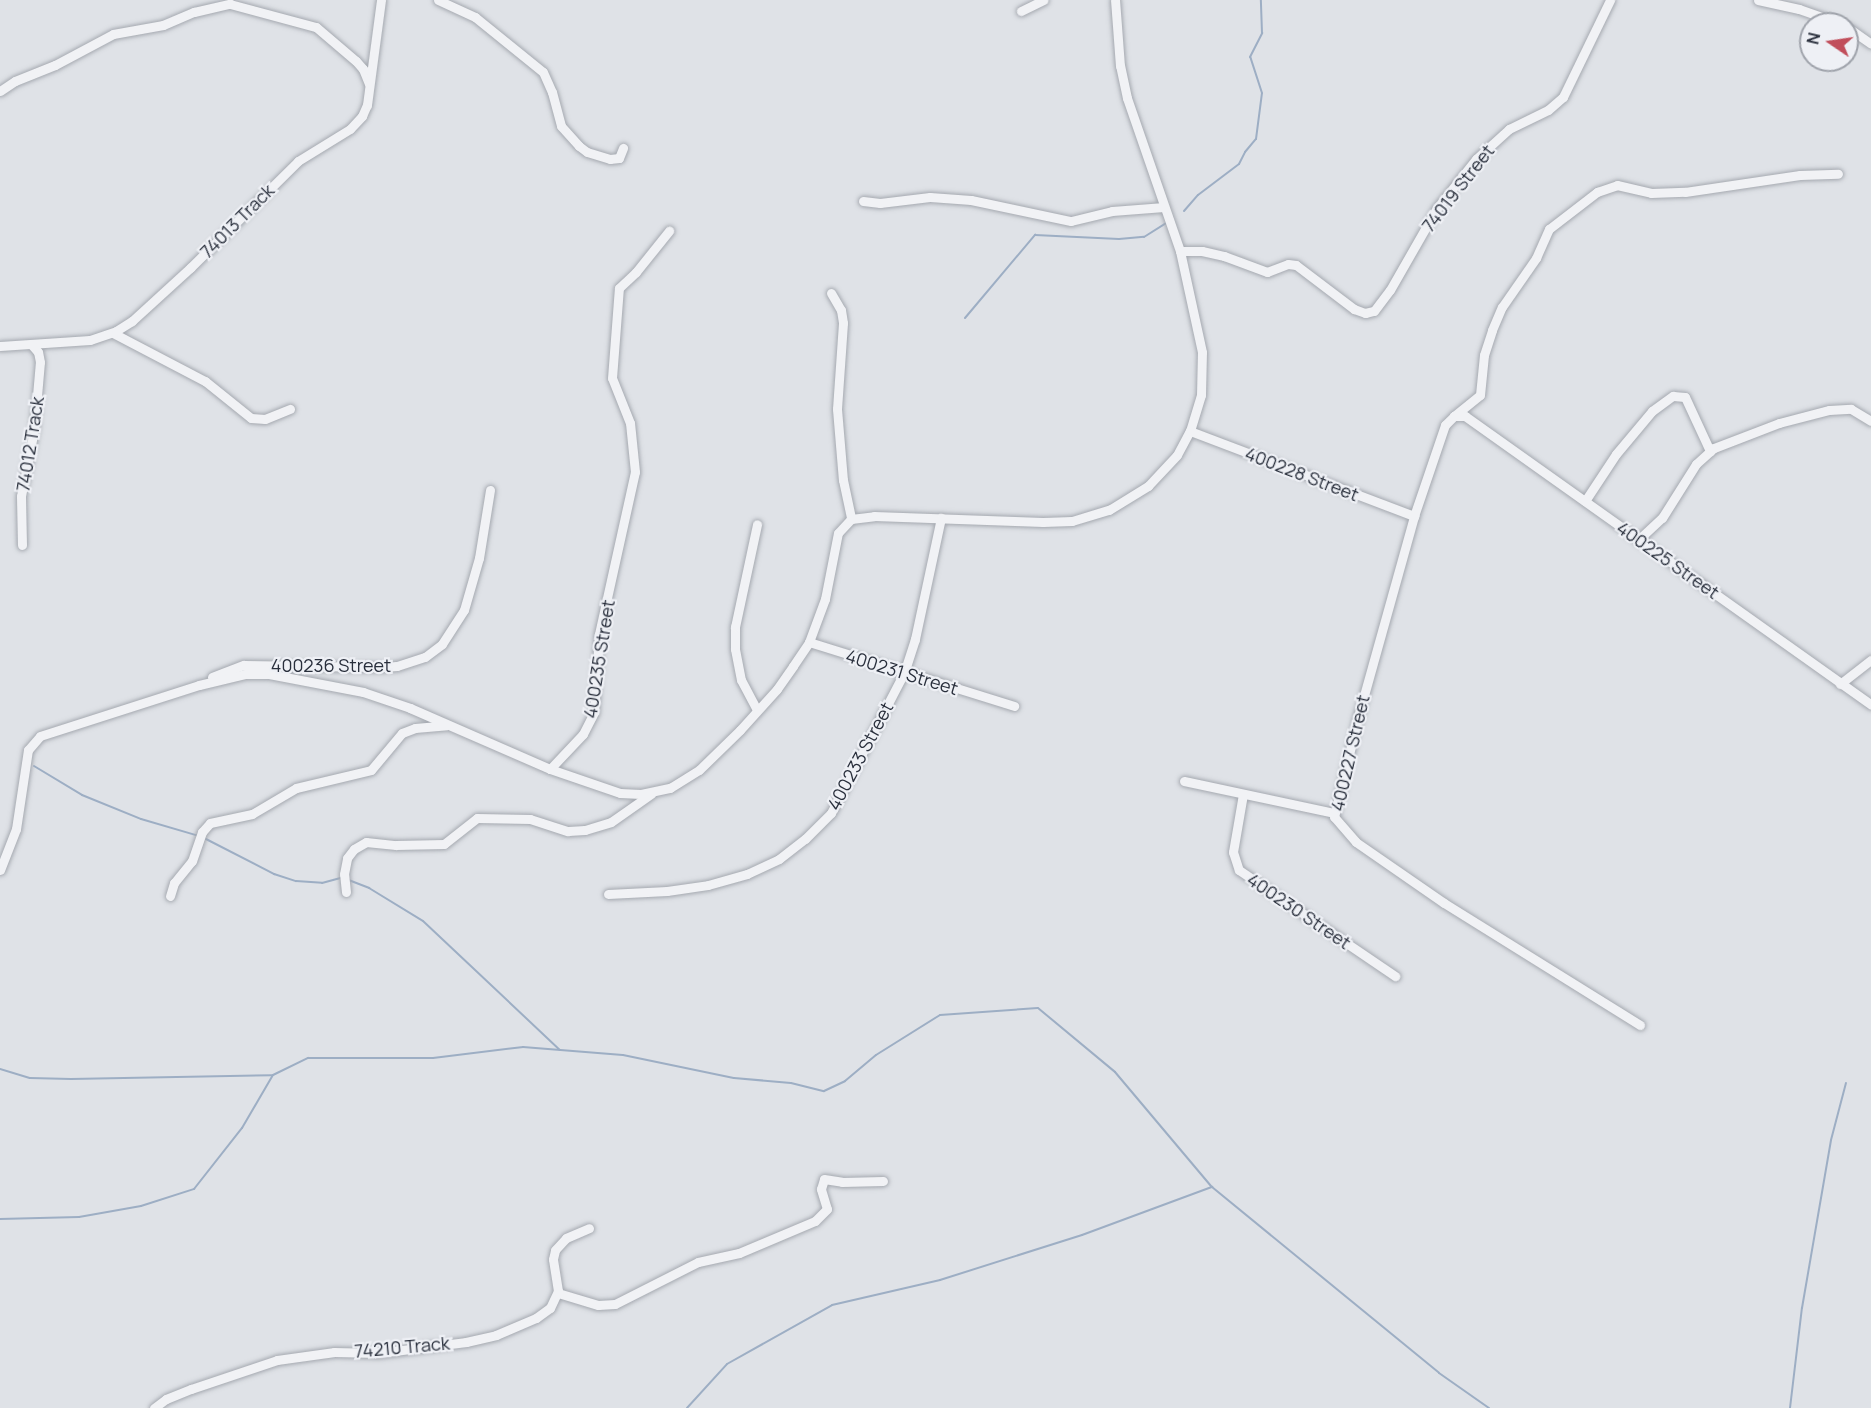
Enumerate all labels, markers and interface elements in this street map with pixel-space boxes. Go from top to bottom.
north arrow [1799,12,1859,72]
text: N [1801,30,1825,46]
street label: 74019 Street [1417,140,1499,236]
street label: 74013 Track [196,180,278,262]
street label: 74012 Track [12,395,48,493]
street label: 400228 Street [1242,442,1362,506]
street label: 400225 Street [1613,517,1723,603]
street label: 400235 Street [579,598,619,720]
street label: 400231 Street [843,645,961,699]
street label: 400236 Street [271,654,391,676]
street label: 400227 Street [1326,693,1374,813]
street label: 400233 Street [822,698,898,814]
street label: 400230 Street [1243,868,1355,954]
street label: 74210 Track [353,1332,451,1362]

